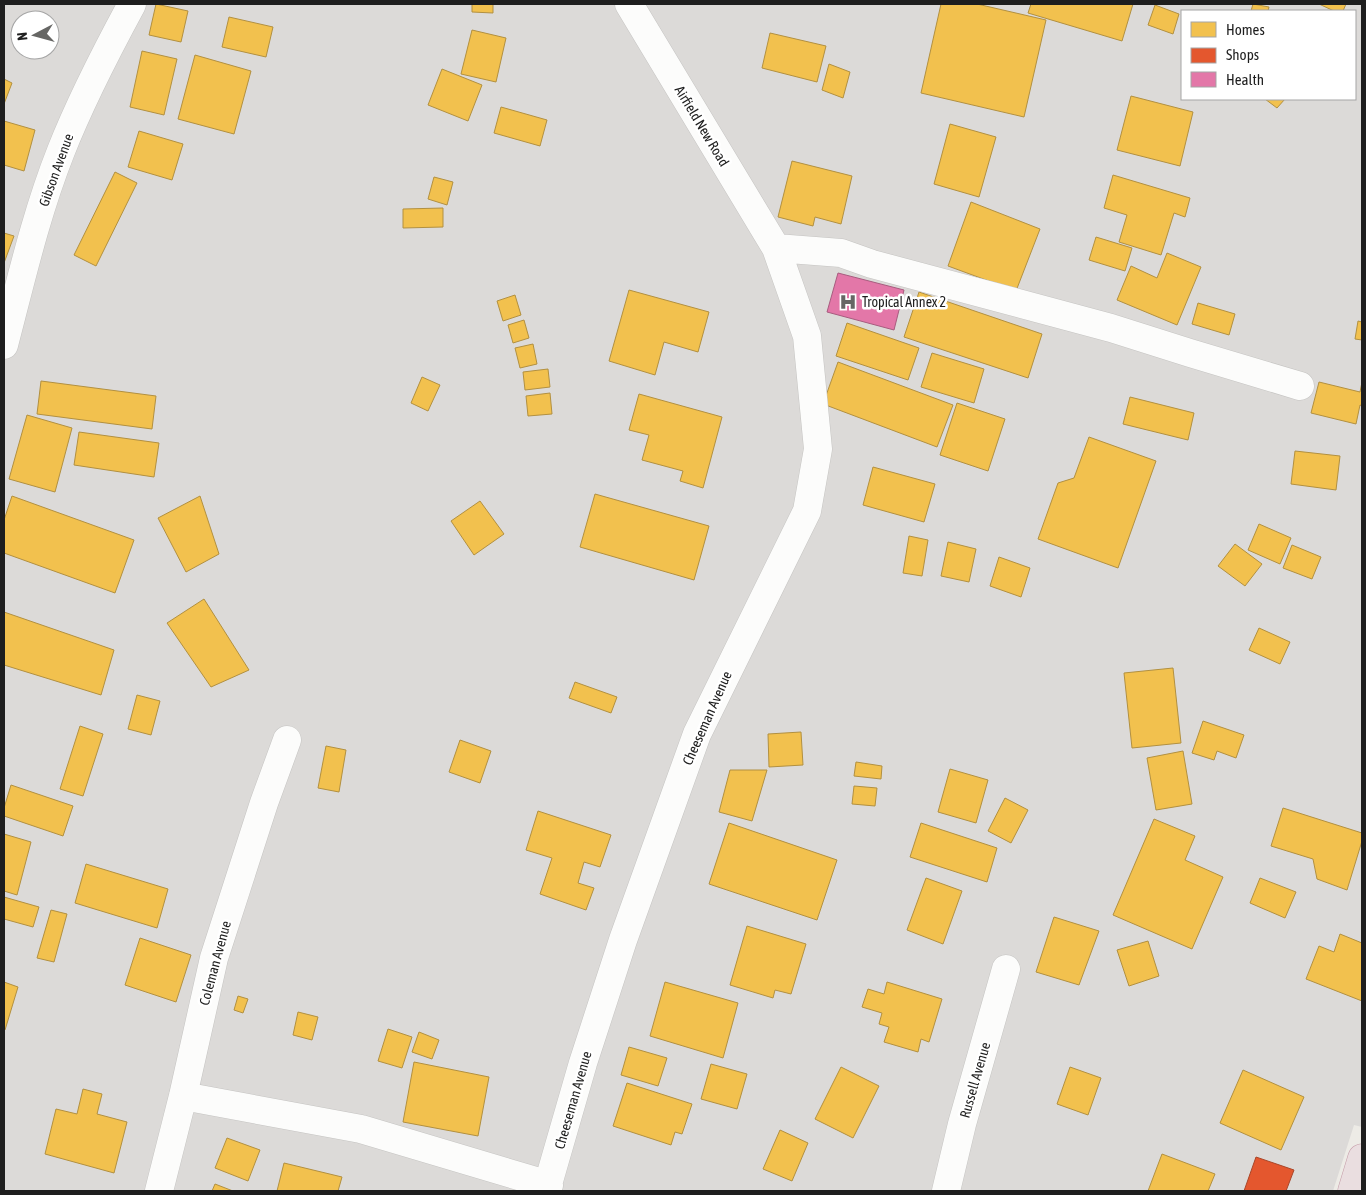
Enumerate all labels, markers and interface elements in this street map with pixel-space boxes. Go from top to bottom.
north arrow [10,10,60,60]
legend [1181,10,1356,100]
text: Homes [1226,21,1265,38]
text: N [14,31,30,41]
text: Shops [1226,46,1259,63]
text: Health [1226,71,1264,88]
street label: Airfield New Road [672,83,732,169]
street label: Gibson Avenue [35,131,77,209]
hospital icon: Tropical Annex 2 [838,292,858,312]
place label: Tropical Annex 2 [862,294,946,310]
street label: Cheeseman Avenue [679,669,735,767]
street label: Coleman Avenue [196,919,234,1007]
street label: Russell Avenue [957,1040,993,1120]
street label: Cheeseman Avenue [551,1049,595,1151]

